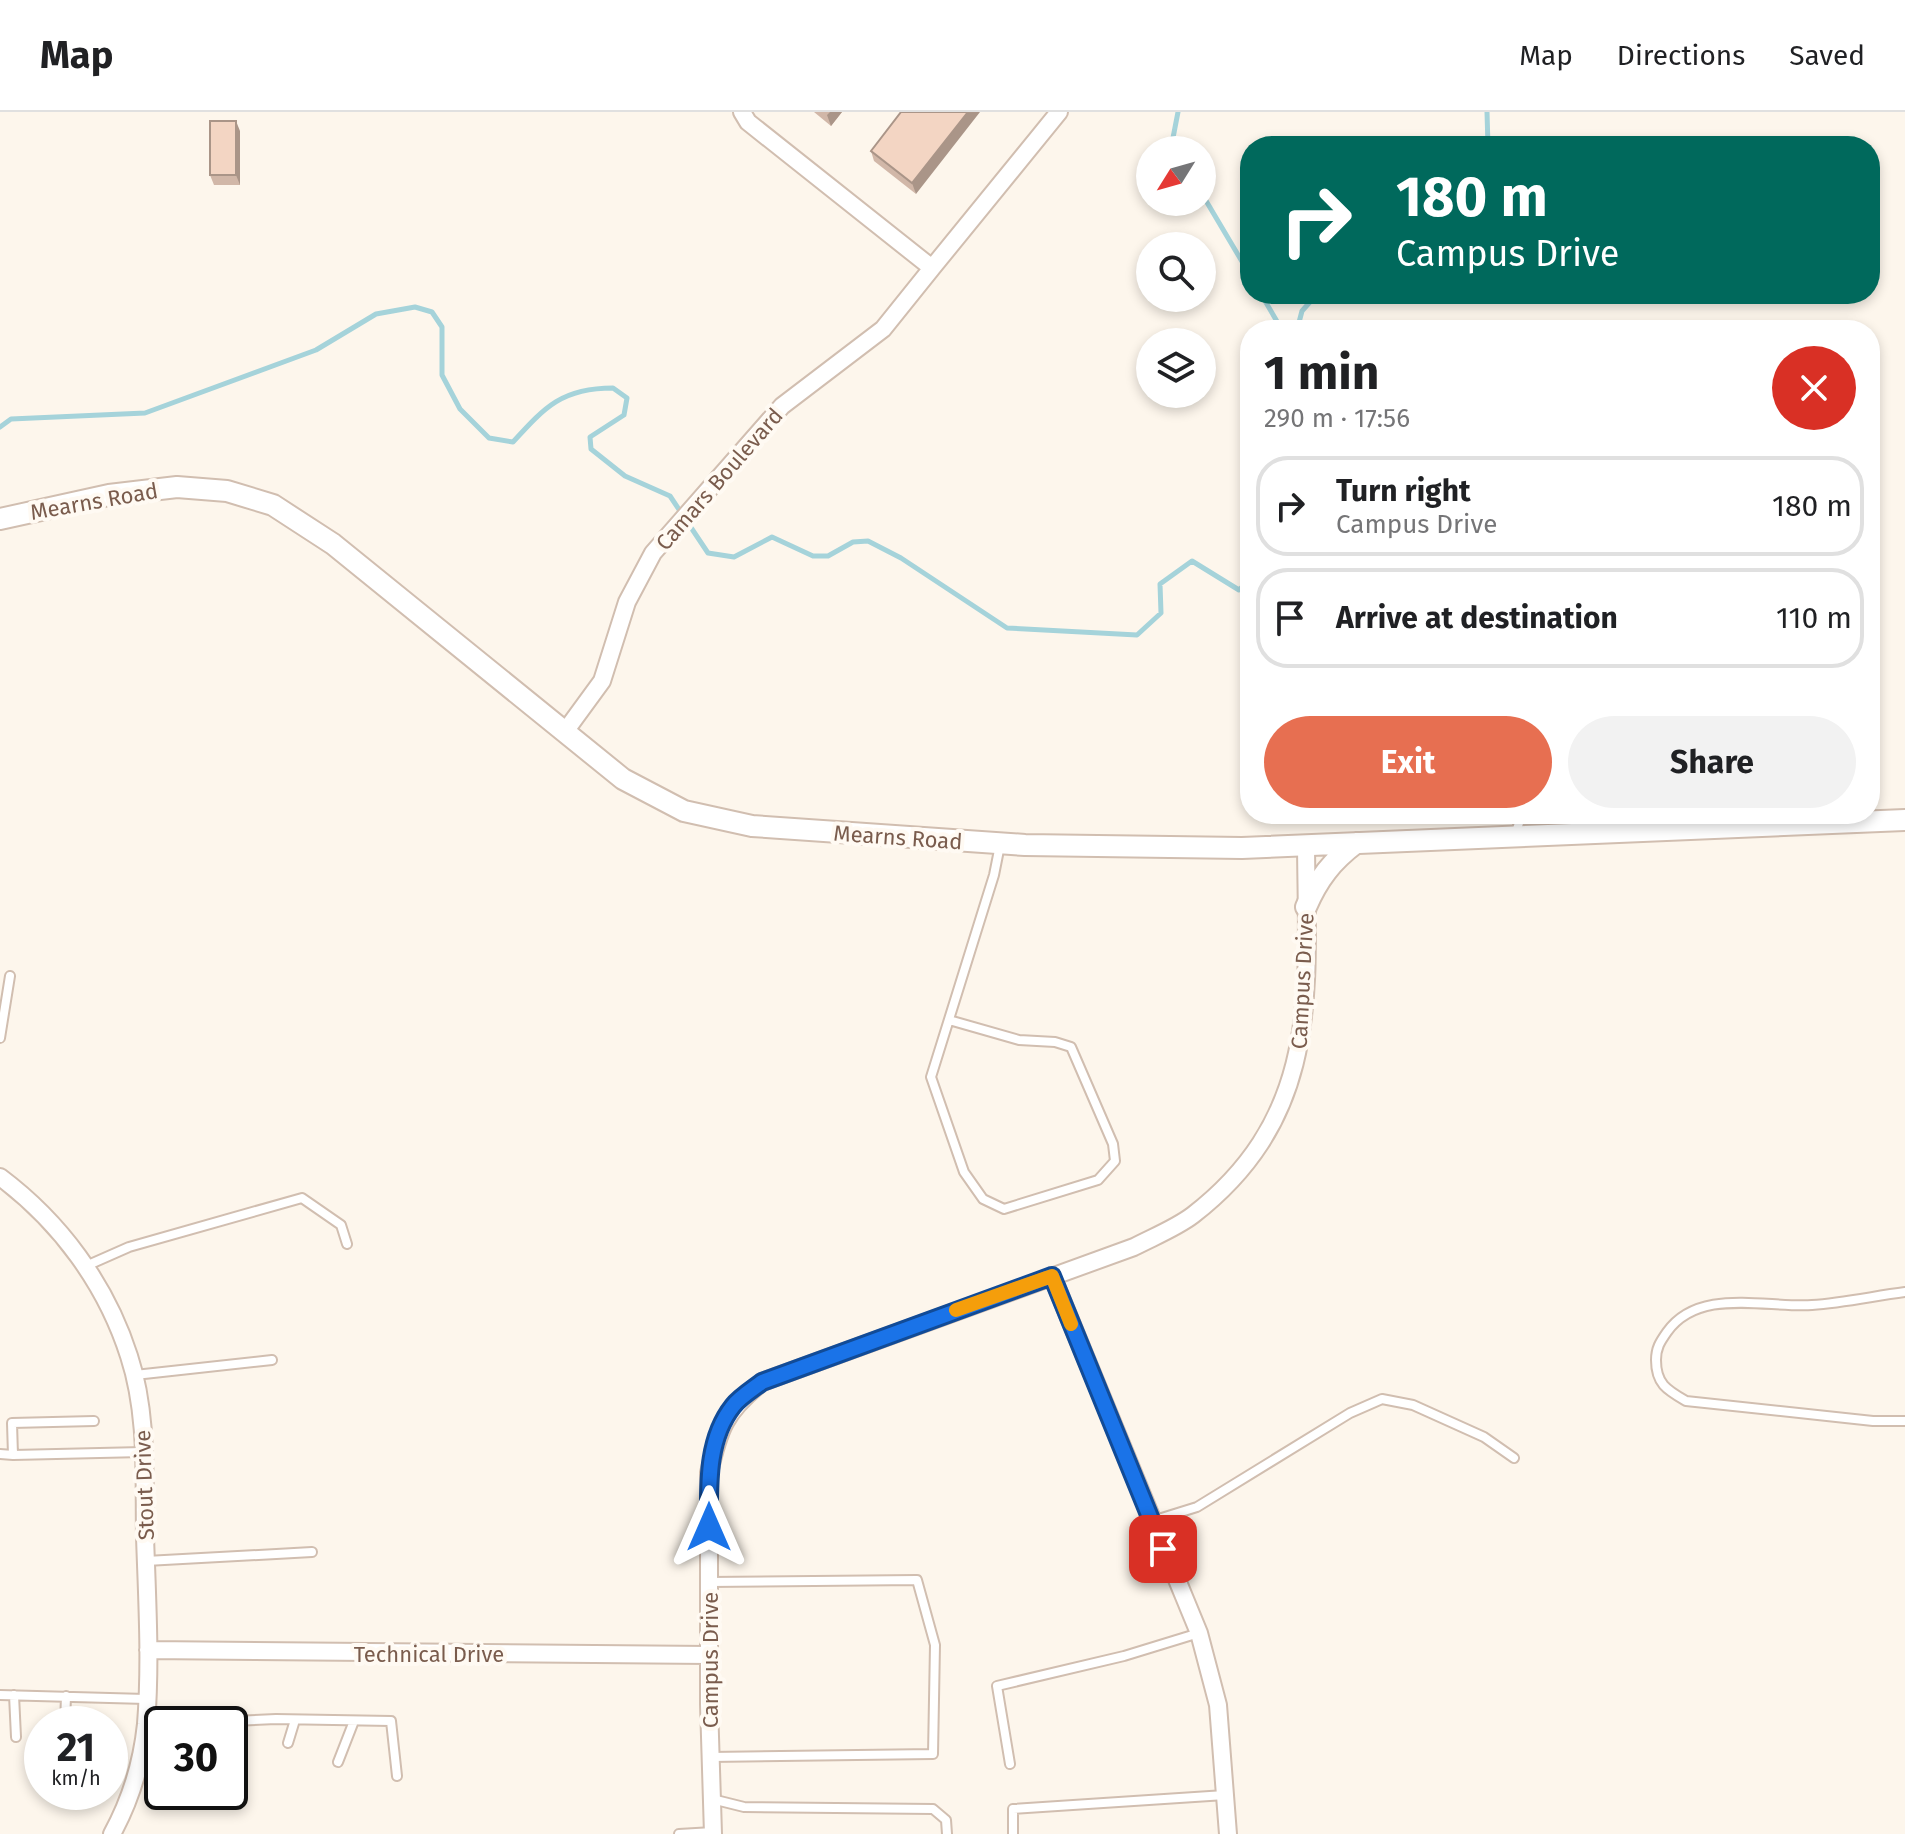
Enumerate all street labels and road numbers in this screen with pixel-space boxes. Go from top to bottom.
street label: Camars Boulevard [650,403,789,556]
street label: Mearns Road [28,477,160,526]
street label: Mearns Road [833,820,963,855]
street label: Campus Drive [1285,912,1320,1050]
street label: Stout Drive [129,1429,160,1541]
street label: Campus Drive [697,1592,724,1728]
street label: Technical Drive [354,1641,504,1668]

